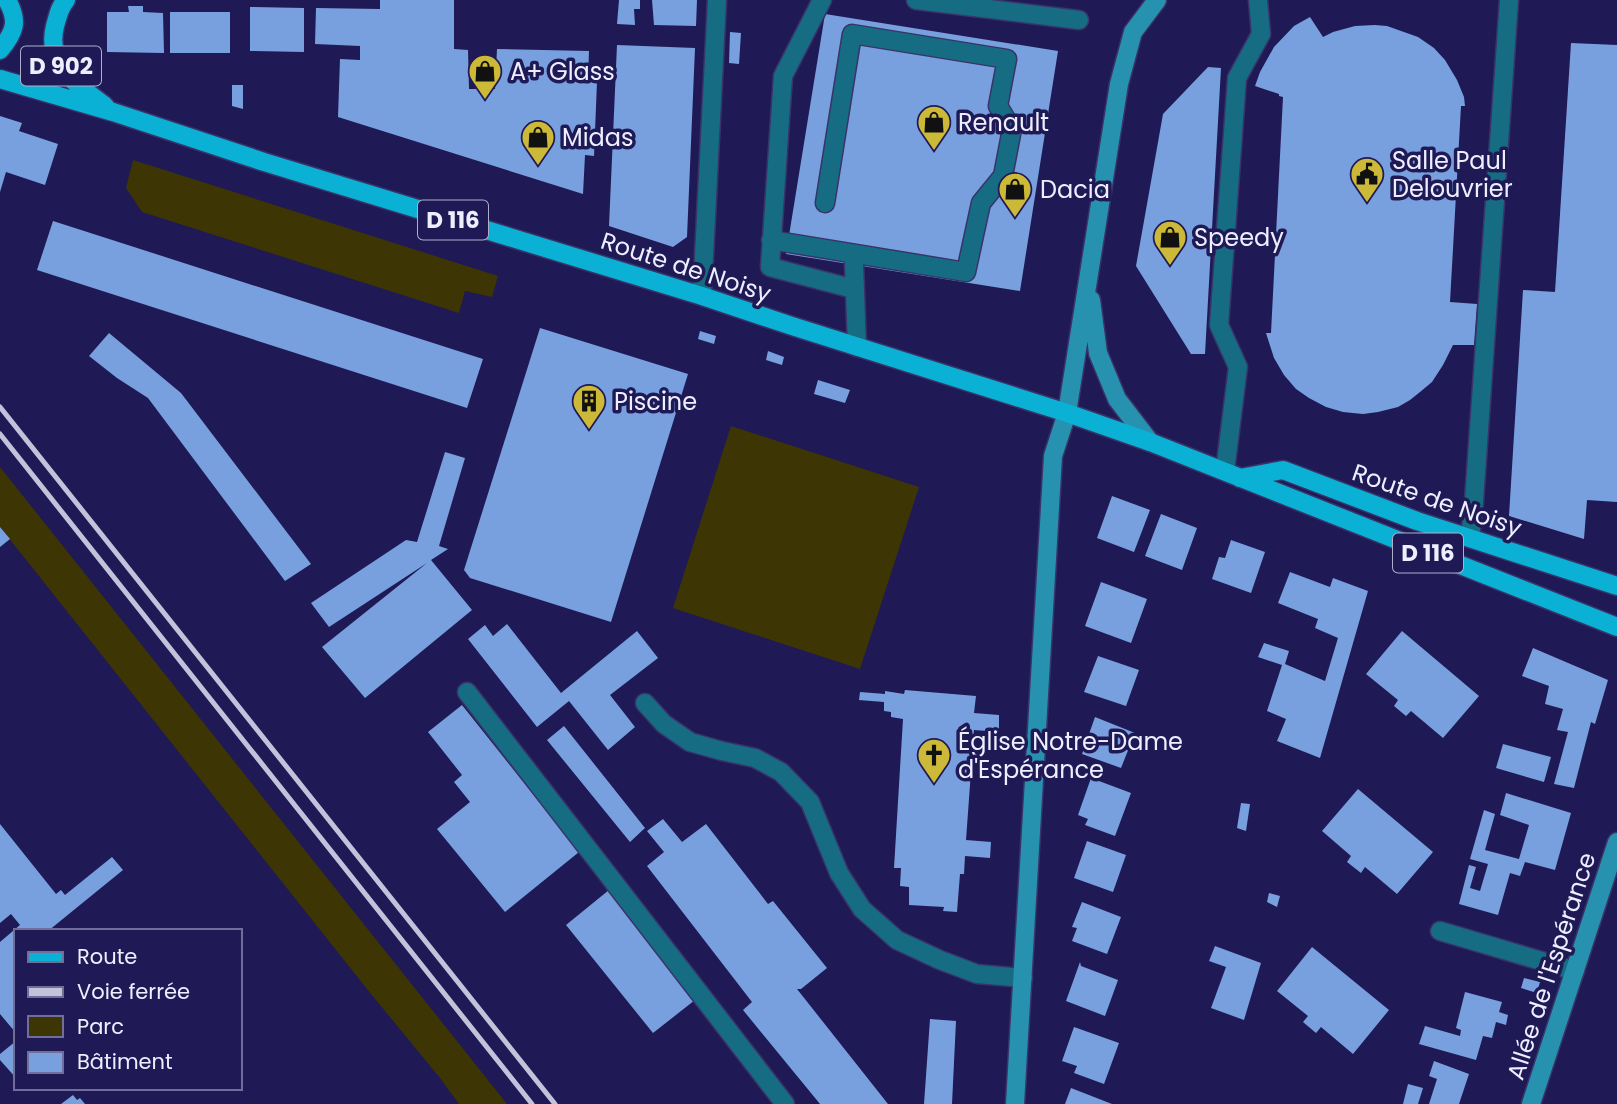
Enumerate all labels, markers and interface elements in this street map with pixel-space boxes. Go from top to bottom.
road number: D 902 [21,46,101,86]
shop icon: A+ Glass [466,52,504,101]
place label: A+ Glass [510,55,615,88]
shop icon: Renault [915,103,953,152]
place label: Renault [958,106,1049,139]
shop icon: Midas [519,118,557,167]
place label: Midas [562,121,634,154]
place label: Salle Paul Delouvrier [1392,144,1513,205]
public building icon: Salle Paul Delouvrier [1348,155,1386,204]
shop icon: Dacia [996,170,1034,219]
place label: Dacia [1040,173,1110,206]
road number: D 116 [418,200,488,240]
shop icon: Speedy [1151,218,1189,267]
place label: Speedy [1194,221,1284,254]
street label: Route de Noisy [597,224,776,310]
building icon: Piscine [570,382,608,431]
place label: Piscine [614,385,697,418]
street label: Route de Noisy [1348,456,1527,545]
road number: D 116 [1393,534,1463,572]
place label: Église Notre-Dame d'Espérance [958,725,1183,786]
church icon: Église Notre-Dame d'Espérance [915,736,953,785]
street label: Allée de l'Espérance [1499,848,1603,1084]
legend [14,929,242,1090]
text: Route [77,942,137,971]
text: Voie ferrée [77,977,190,1006]
text: Parc [77,1012,124,1041]
text: Bâtiment [77,1047,173,1076]

